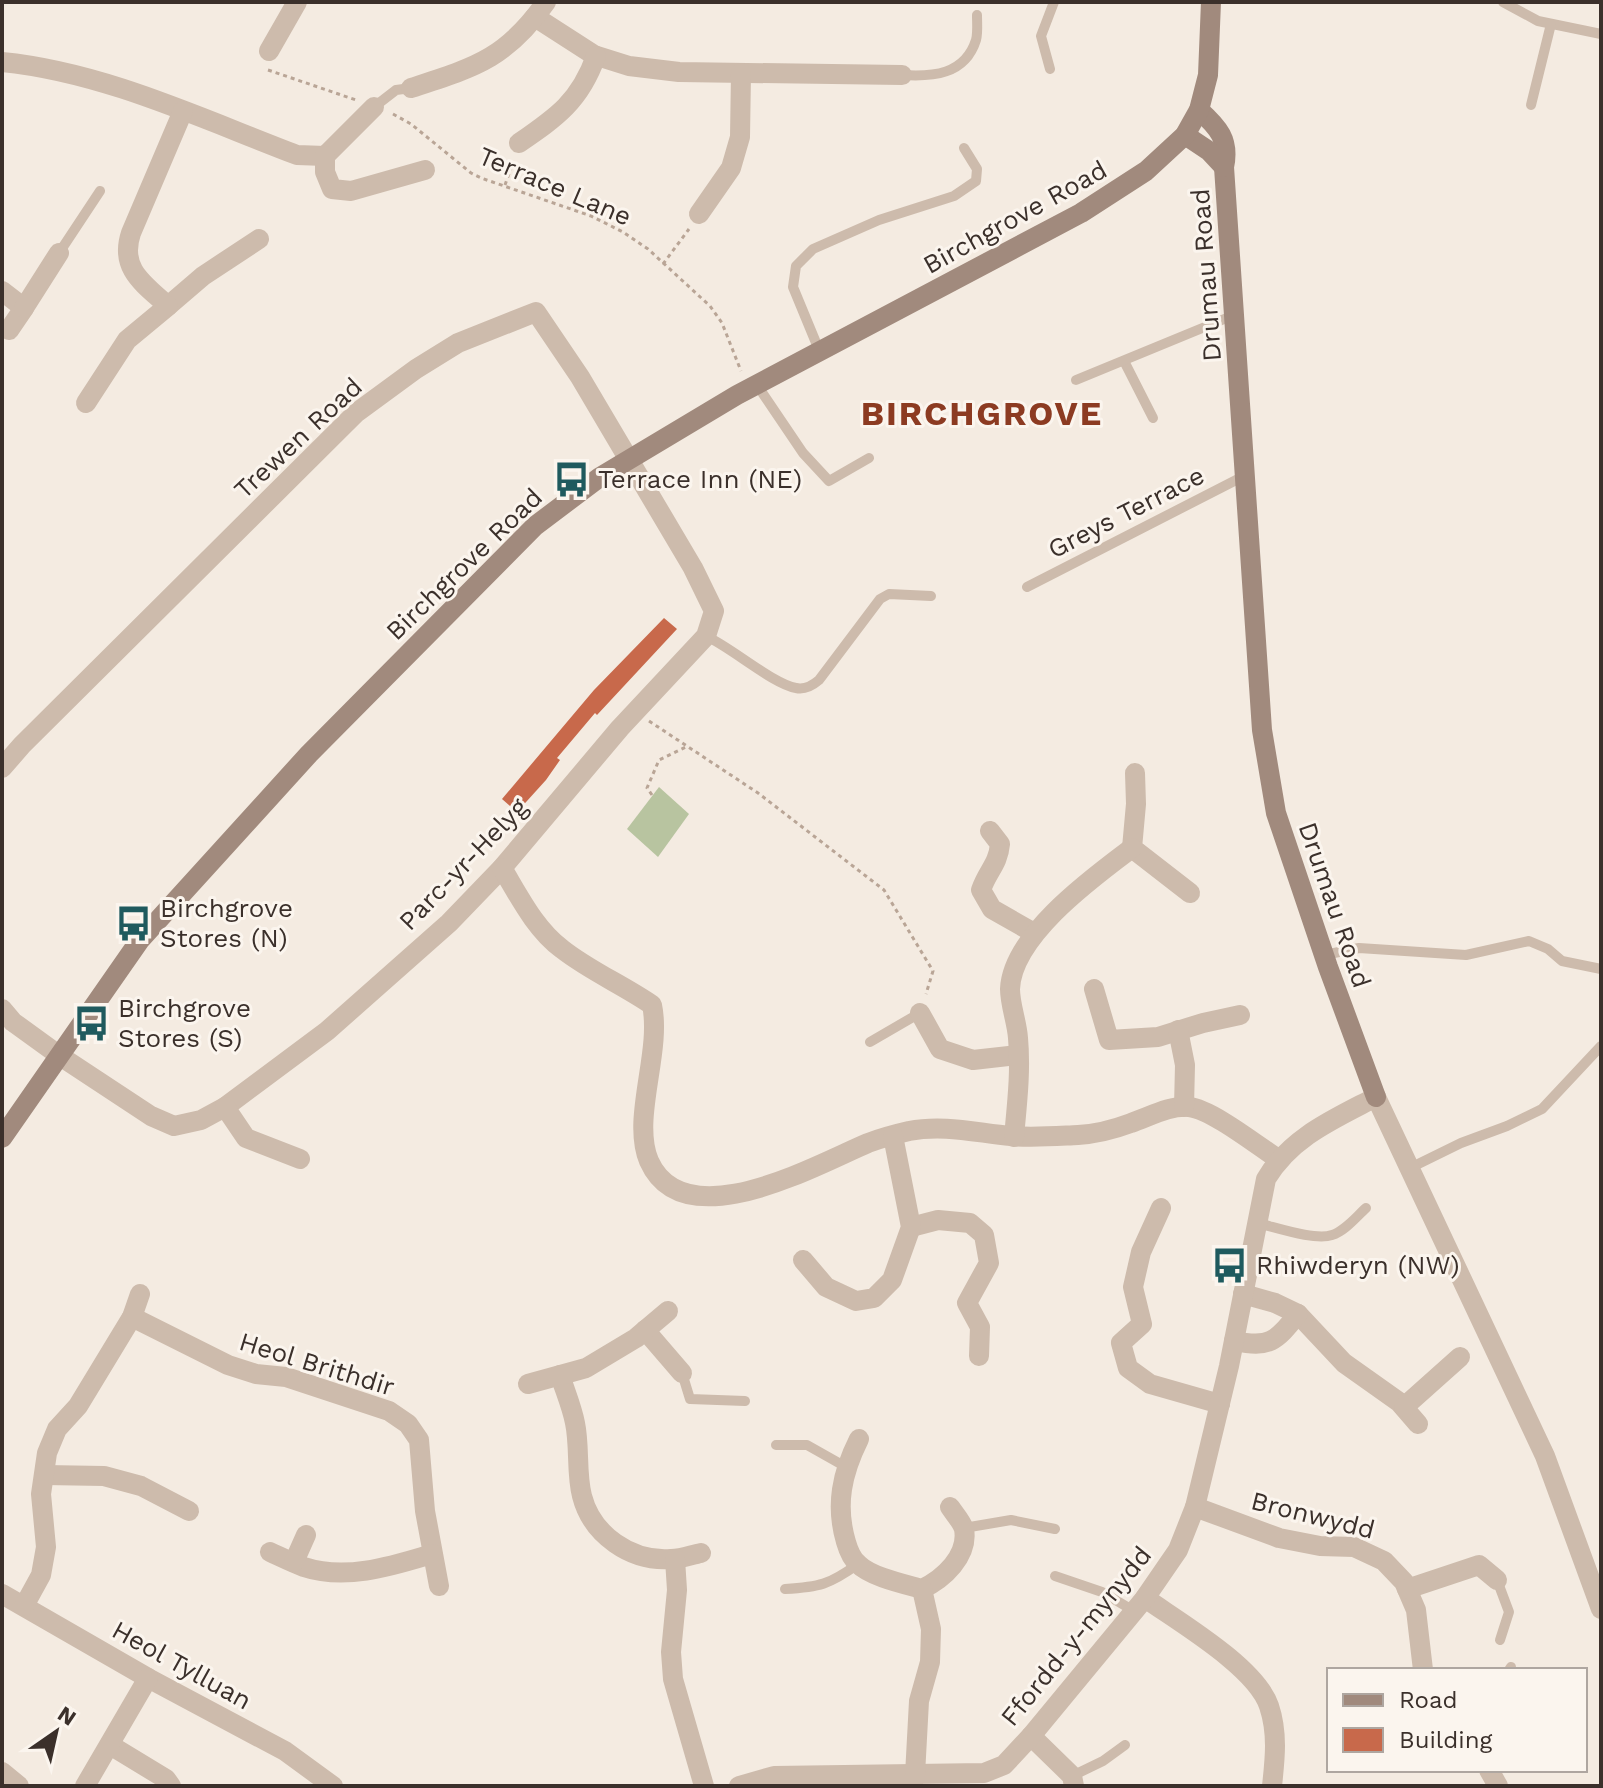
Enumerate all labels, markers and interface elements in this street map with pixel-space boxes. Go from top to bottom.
street label: Terrace Lane [474,140,636,232]
street label: Birchgrove Road [918,154,1112,280]
street label: Drumau Road [1185,188,1227,362]
street label: Trewen Road [228,371,368,505]
district label: BIRCHGROVE [861,393,1103,433]
bus stop icon: Terrace Inn (NE) [553,460,591,498]
street label: Greys Terrace [1043,460,1209,564]
place label: Terrace Inn (NE) [598,464,802,494]
street label: Birchgrove Road [380,482,548,646]
street label: Parc-yr-Helyg [393,792,533,936]
street label: Drumau Road [1293,818,1377,992]
place label: Birchgrove Stores (N) [160,893,293,953]
bus stop icon: Birchgrove Stores (N) [115,904,153,942]
place label: Birchgrove Stores (S) [118,993,251,1053]
bus stop icon: Birchgrove Stores (S) [73,1004,111,1042]
bus stop icon: Rhiwderyn (NW) [1211,1246,1249,1284]
place label: Rhiwderyn (NW) [1256,1250,1460,1280]
street label: Heol Brithdir [236,1326,398,1402]
street label: Bronwydd [1248,1485,1378,1545]
street label: Ffordd-y-mynydd [994,1540,1158,1732]
street label: Heol Tylluan [107,1614,257,1716]
legend [1327,1668,1587,1772]
text: Road [1399,1686,1458,1714]
north arrow [16,1692,96,1772]
text: N [53,1701,81,1731]
text: Building [1399,1726,1492,1754]

